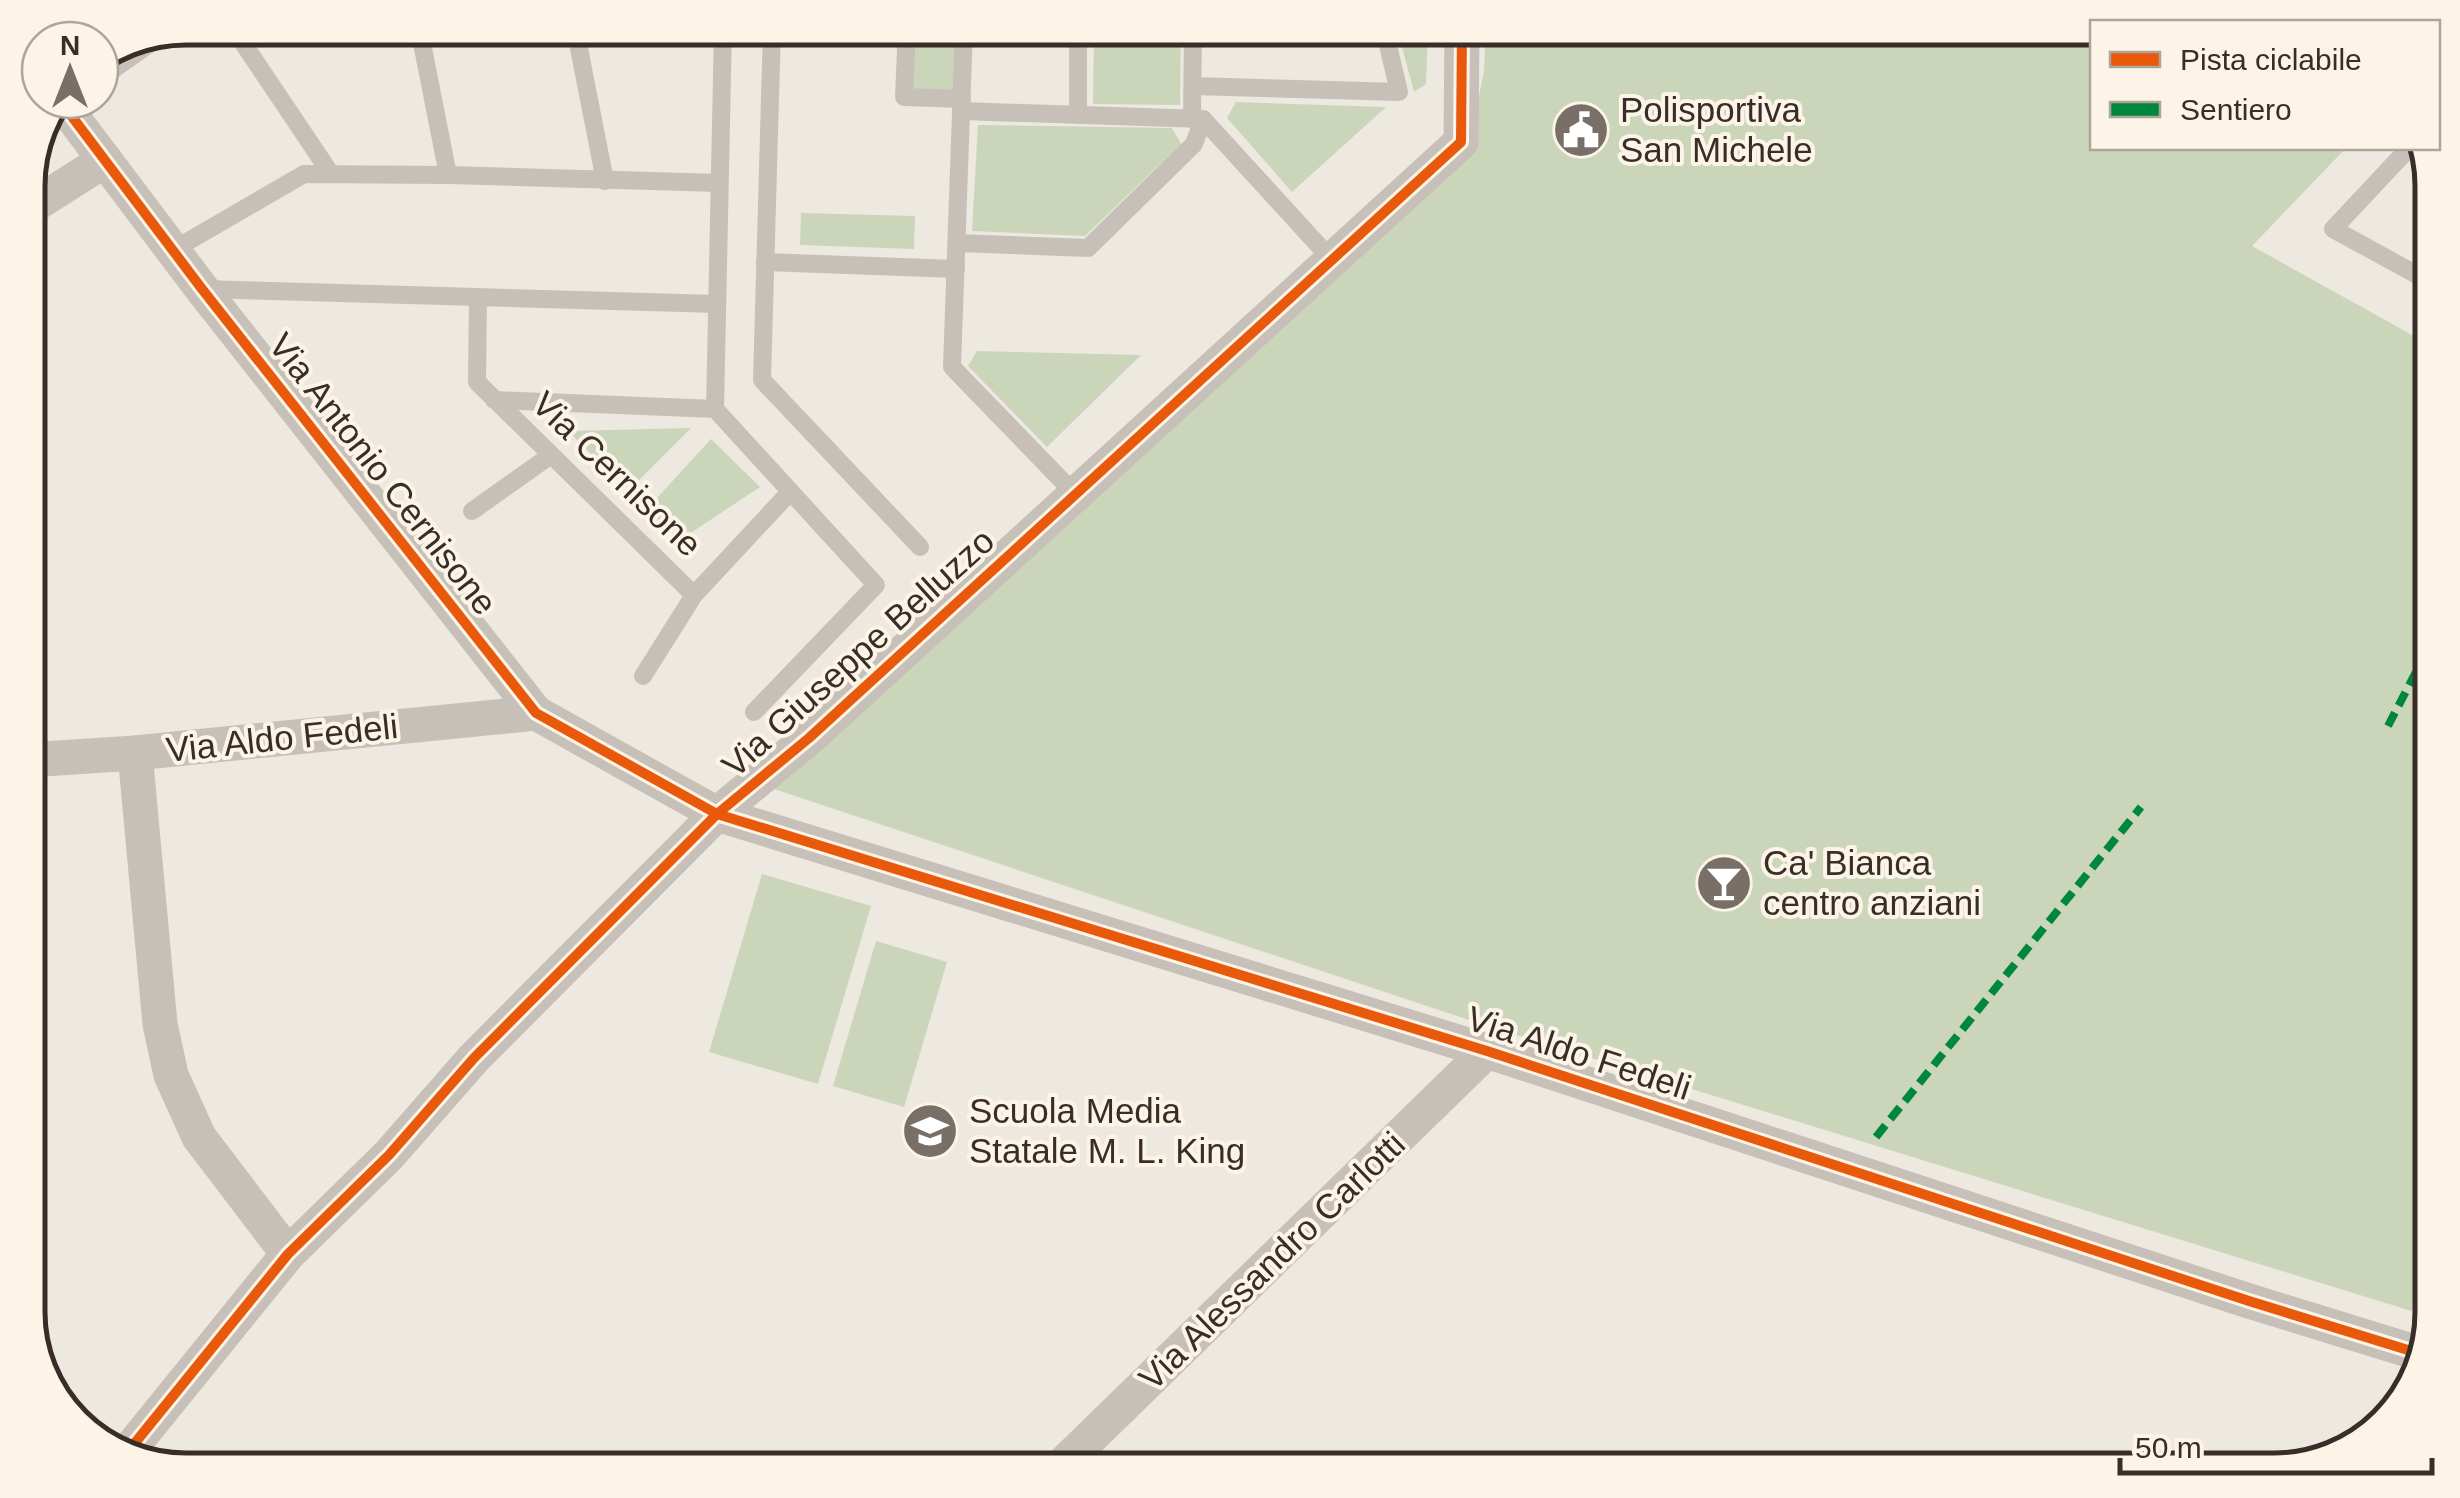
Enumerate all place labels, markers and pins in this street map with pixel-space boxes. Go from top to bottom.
place label: Polisportiva San Michele [1620,90,1813,169]
public building icon: Polisportiva San Michele [1551,100,1611,160]
place label: Ca' Bianca centro anziani [1763,843,1981,922]
bar icon: Ca' Bianca centro anziani [1694,853,1754,913]
place label: Scuola Media Statale M. L. King [969,1091,1245,1170]
school or university icon: Scuola Media Statale M. L. King [900,1101,960,1161]

